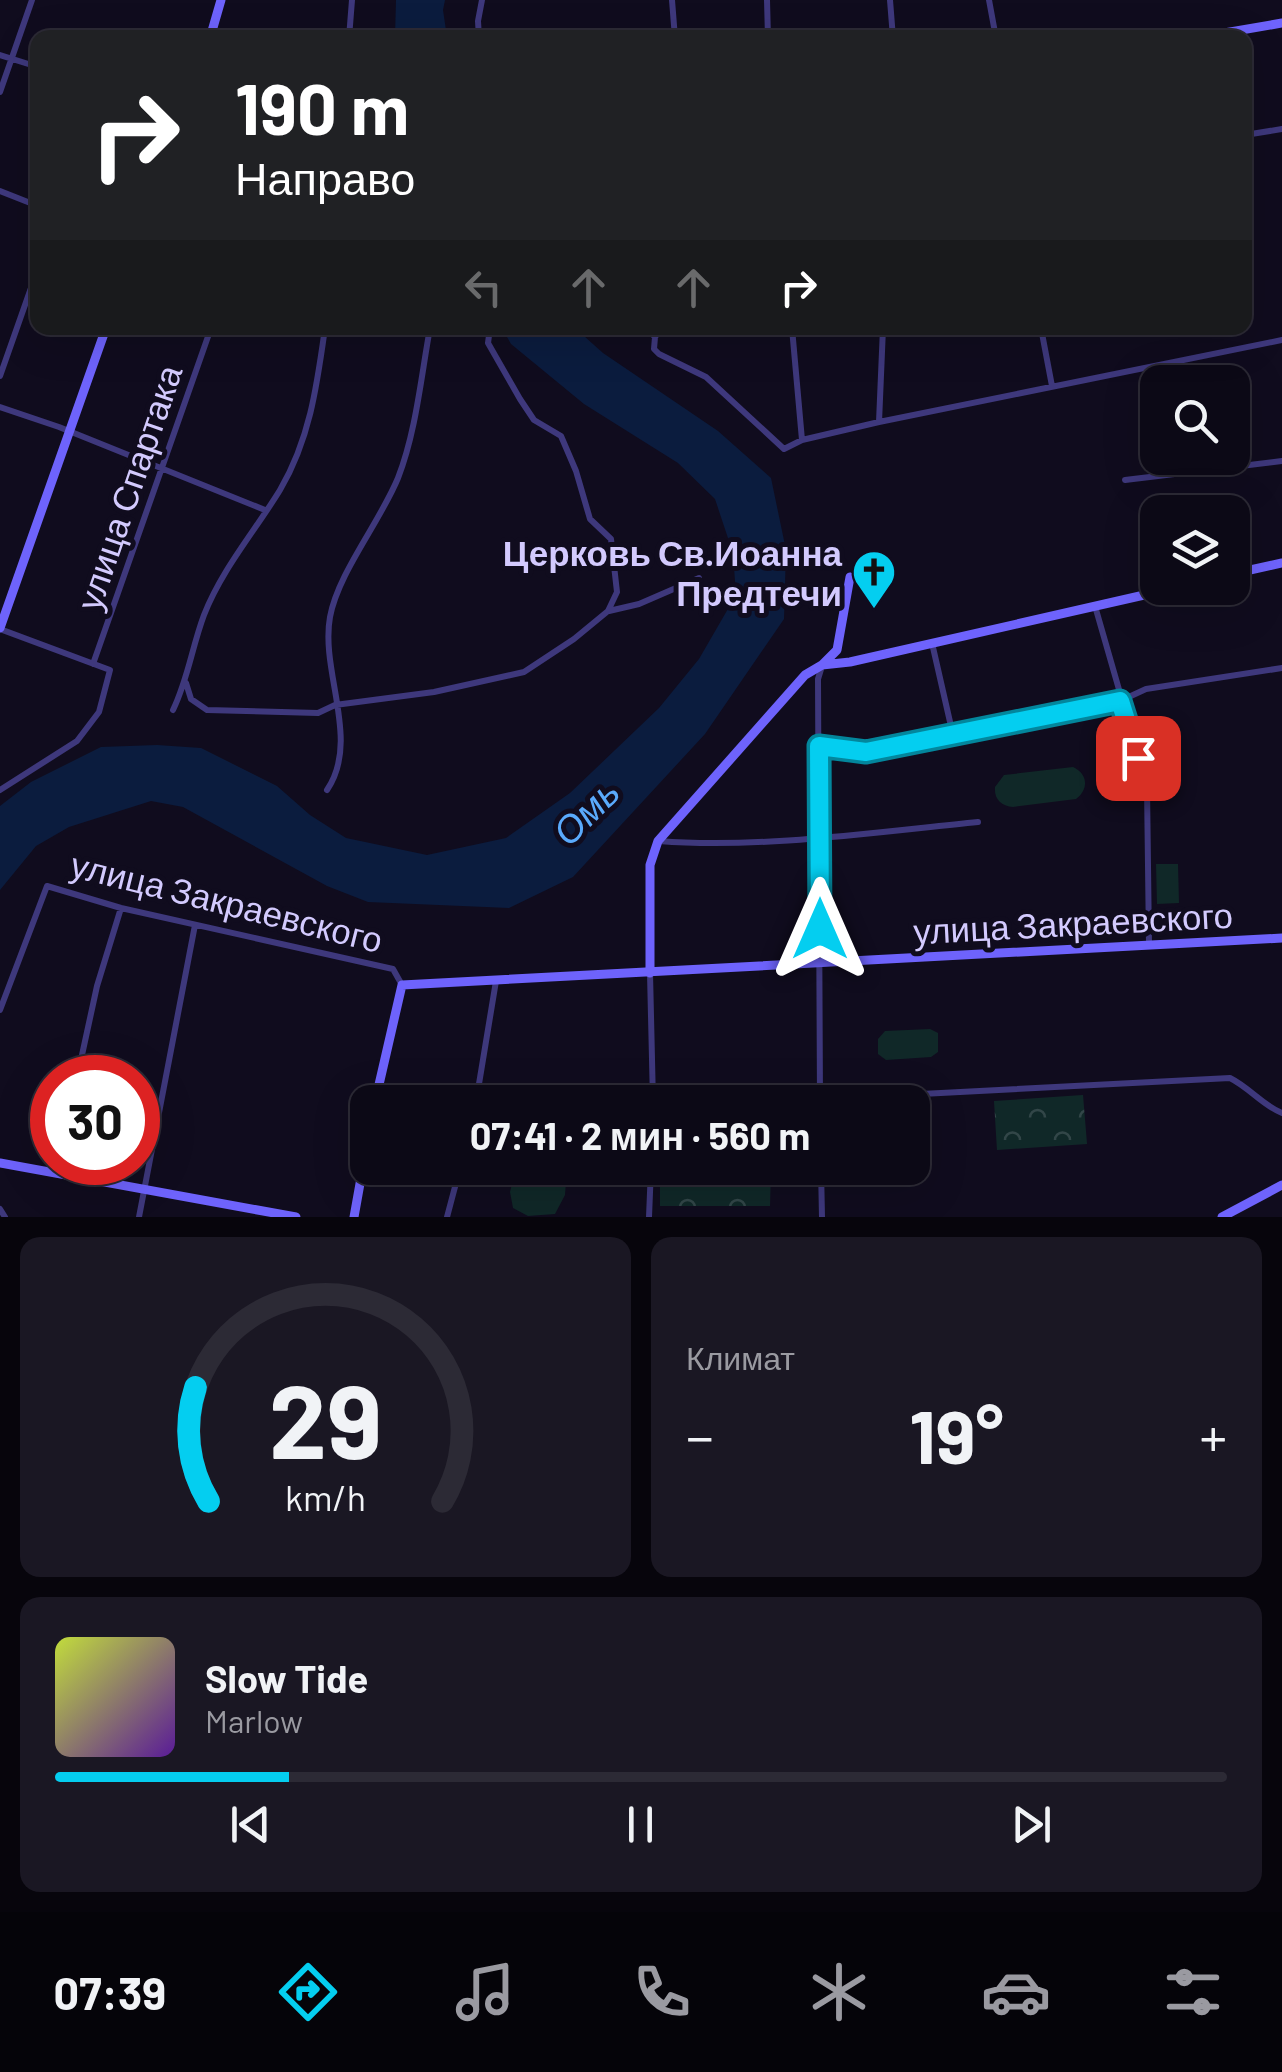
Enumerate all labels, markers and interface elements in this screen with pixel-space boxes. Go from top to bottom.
text: 190 m [235,65,409,149]
icon: right [70,70,200,200]
text: Направо [235,150,415,204]
icon: left [456,260,511,315]
icon: ahead [561,260,616,315]
icon: ahead [666,260,721,315]
icon: right [771,260,826,315]
street label: улица Спартака [66,359,190,615]
map controls [1140,365,1250,605]
button: search [1140,365,1250,475]
button: layers [1140,495,1250,605]
place label: Церковь Св.Иоанна Предтечи [503,531,843,613]
church icon: Церковь Св.Иоанна Предтечи [851,549,897,610]
pin [1096,716,1181,801]
icon: arrive [1111,731,1166,786]
water label: Омь [542,768,628,854]
street label: улица Закраевского [67,842,387,960]
position arrow [768,877,872,981]
street label: улица Закраевского [912,893,1234,951]
speed limit sign: 30 [30,1055,160,1185]
text: 07:41 · 2 мин · 560 m [470,1112,810,1158]
text: Климат [686,1338,795,1376]
text: 29 [269,1355,382,1480]
text: 19° [909,1389,1004,1479]
text: − [686,1402,714,1468]
text: + [1199,1402,1227,1468]
text: km/h [285,1475,366,1518]
text: Slow Tide [205,1655,368,1701]
text: Marlow [205,1701,303,1739]
icon: previous [223,1797,278,1852]
icon: pause [613,1797,668,1852]
icon: next [1004,1797,1059,1852]
icon: directions [273,1957,343,2027]
icon: music [450,1957,520,2027]
icon: phone [627,1957,697,2027]
icon: climate [804,1957,874,2027]
icon: car [981,1957,1051,2027]
icon: filters [1158,1957,1228,2027]
text: 07:39 [54,1965,166,2019]

